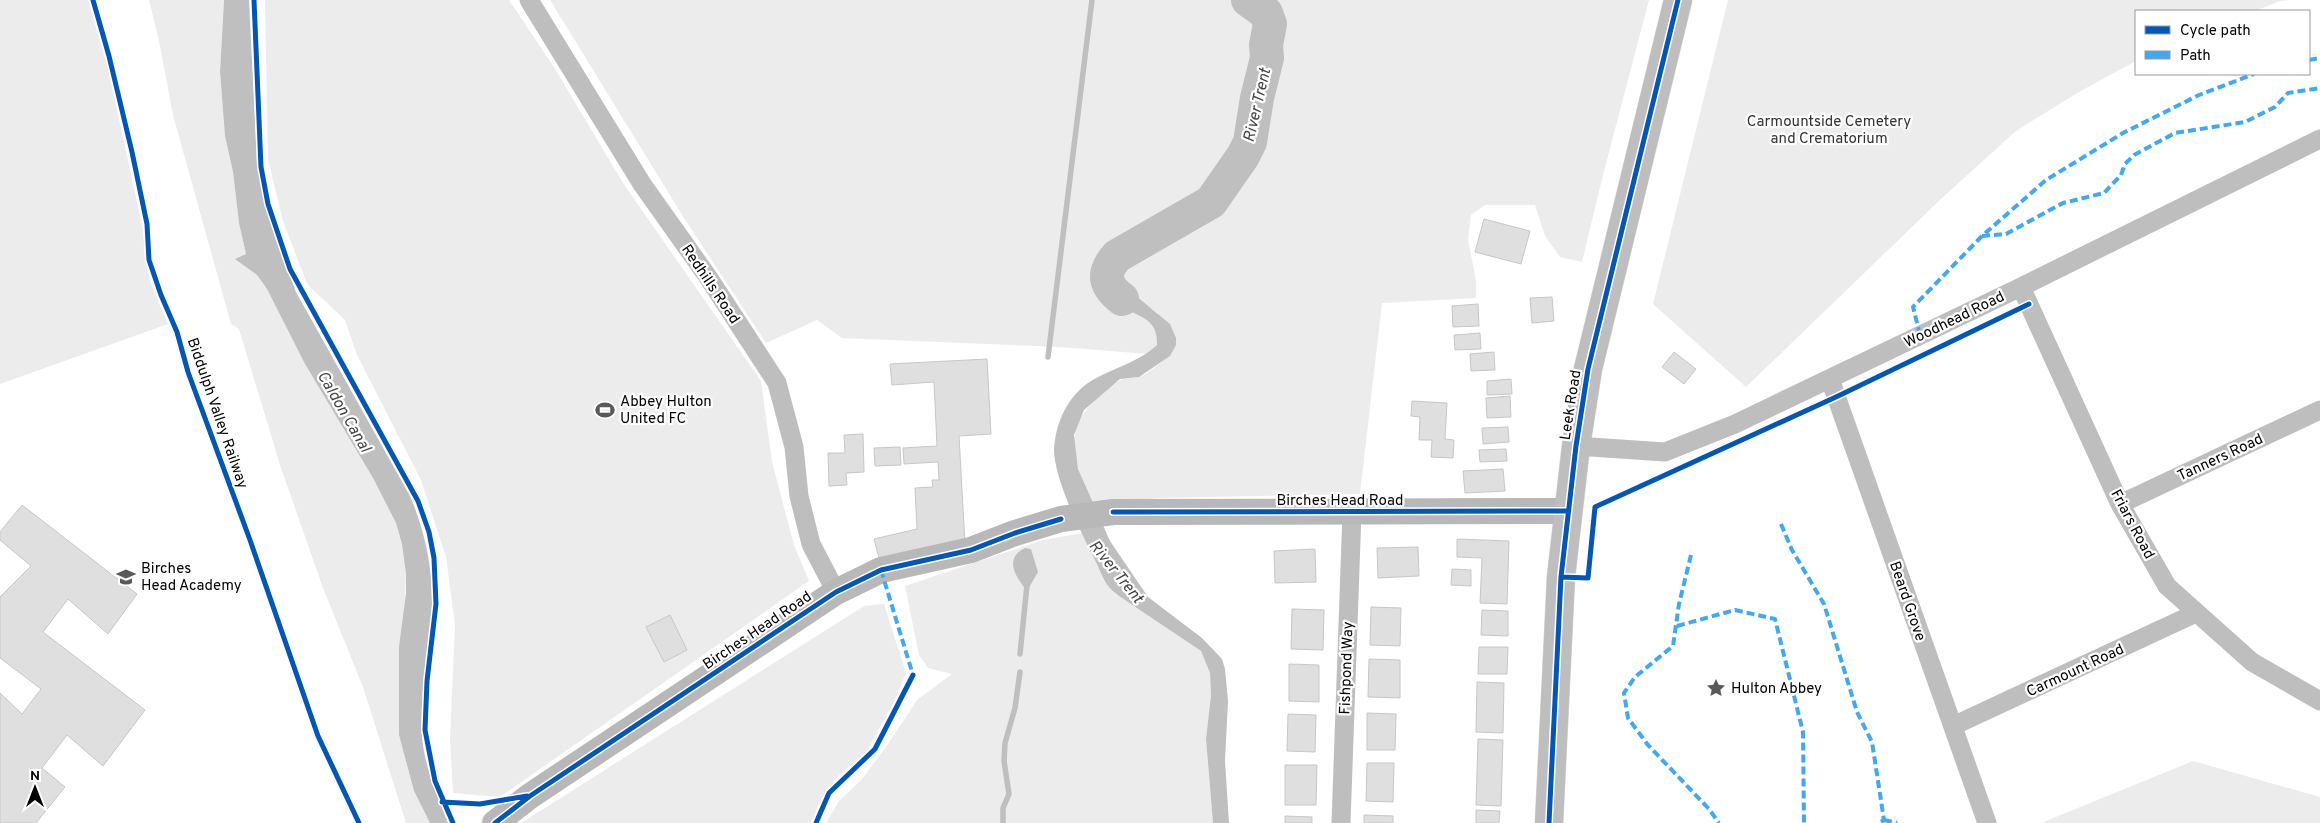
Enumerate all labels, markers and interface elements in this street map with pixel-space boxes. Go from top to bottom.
legend [2135,10,2310,75]
text: Cycle path [2180,22,2251,41]
text: Path [2180,47,2211,66]
water label: River Trent [1240,65,1276,144]
park label: Carmountside Cemetery and Crematorium [1747,113,1911,149]
street label: Redhills Road [676,241,743,328]
street label: Woodhead Road [1901,288,2008,353]
street label: Biddulph Valley Railway [182,336,251,491]
water label: Caldon Canal [312,368,375,457]
street label: Leek Road [1557,369,1586,442]
place label: Abbey Hulton United FC [620,393,712,429]
sports icon: Abbey Hulton United FC [594,399,616,421]
street label: Tanners Road [2175,430,2267,486]
street label: Friars Road [2105,487,2158,563]
street label: Birches Head Road [1276,492,1404,511]
water label: River Trent [1084,537,1148,609]
street label: Beard Grove [1884,559,1929,644]
place label: Birches Head Academy [141,560,242,596]
school or university icon: Birches Head Academy [115,566,137,588]
street label: Birches Head Road [700,588,816,675]
street label: Fishpond Way [1336,621,1359,715]
street label: Carmount Road [2024,640,2127,702]
place icon: Hulton Abbey [1705,677,1727,699]
place label: Hulton Abbey [1731,680,1822,699]
north arrow [10,763,60,813]
text: N [30,768,40,785]

